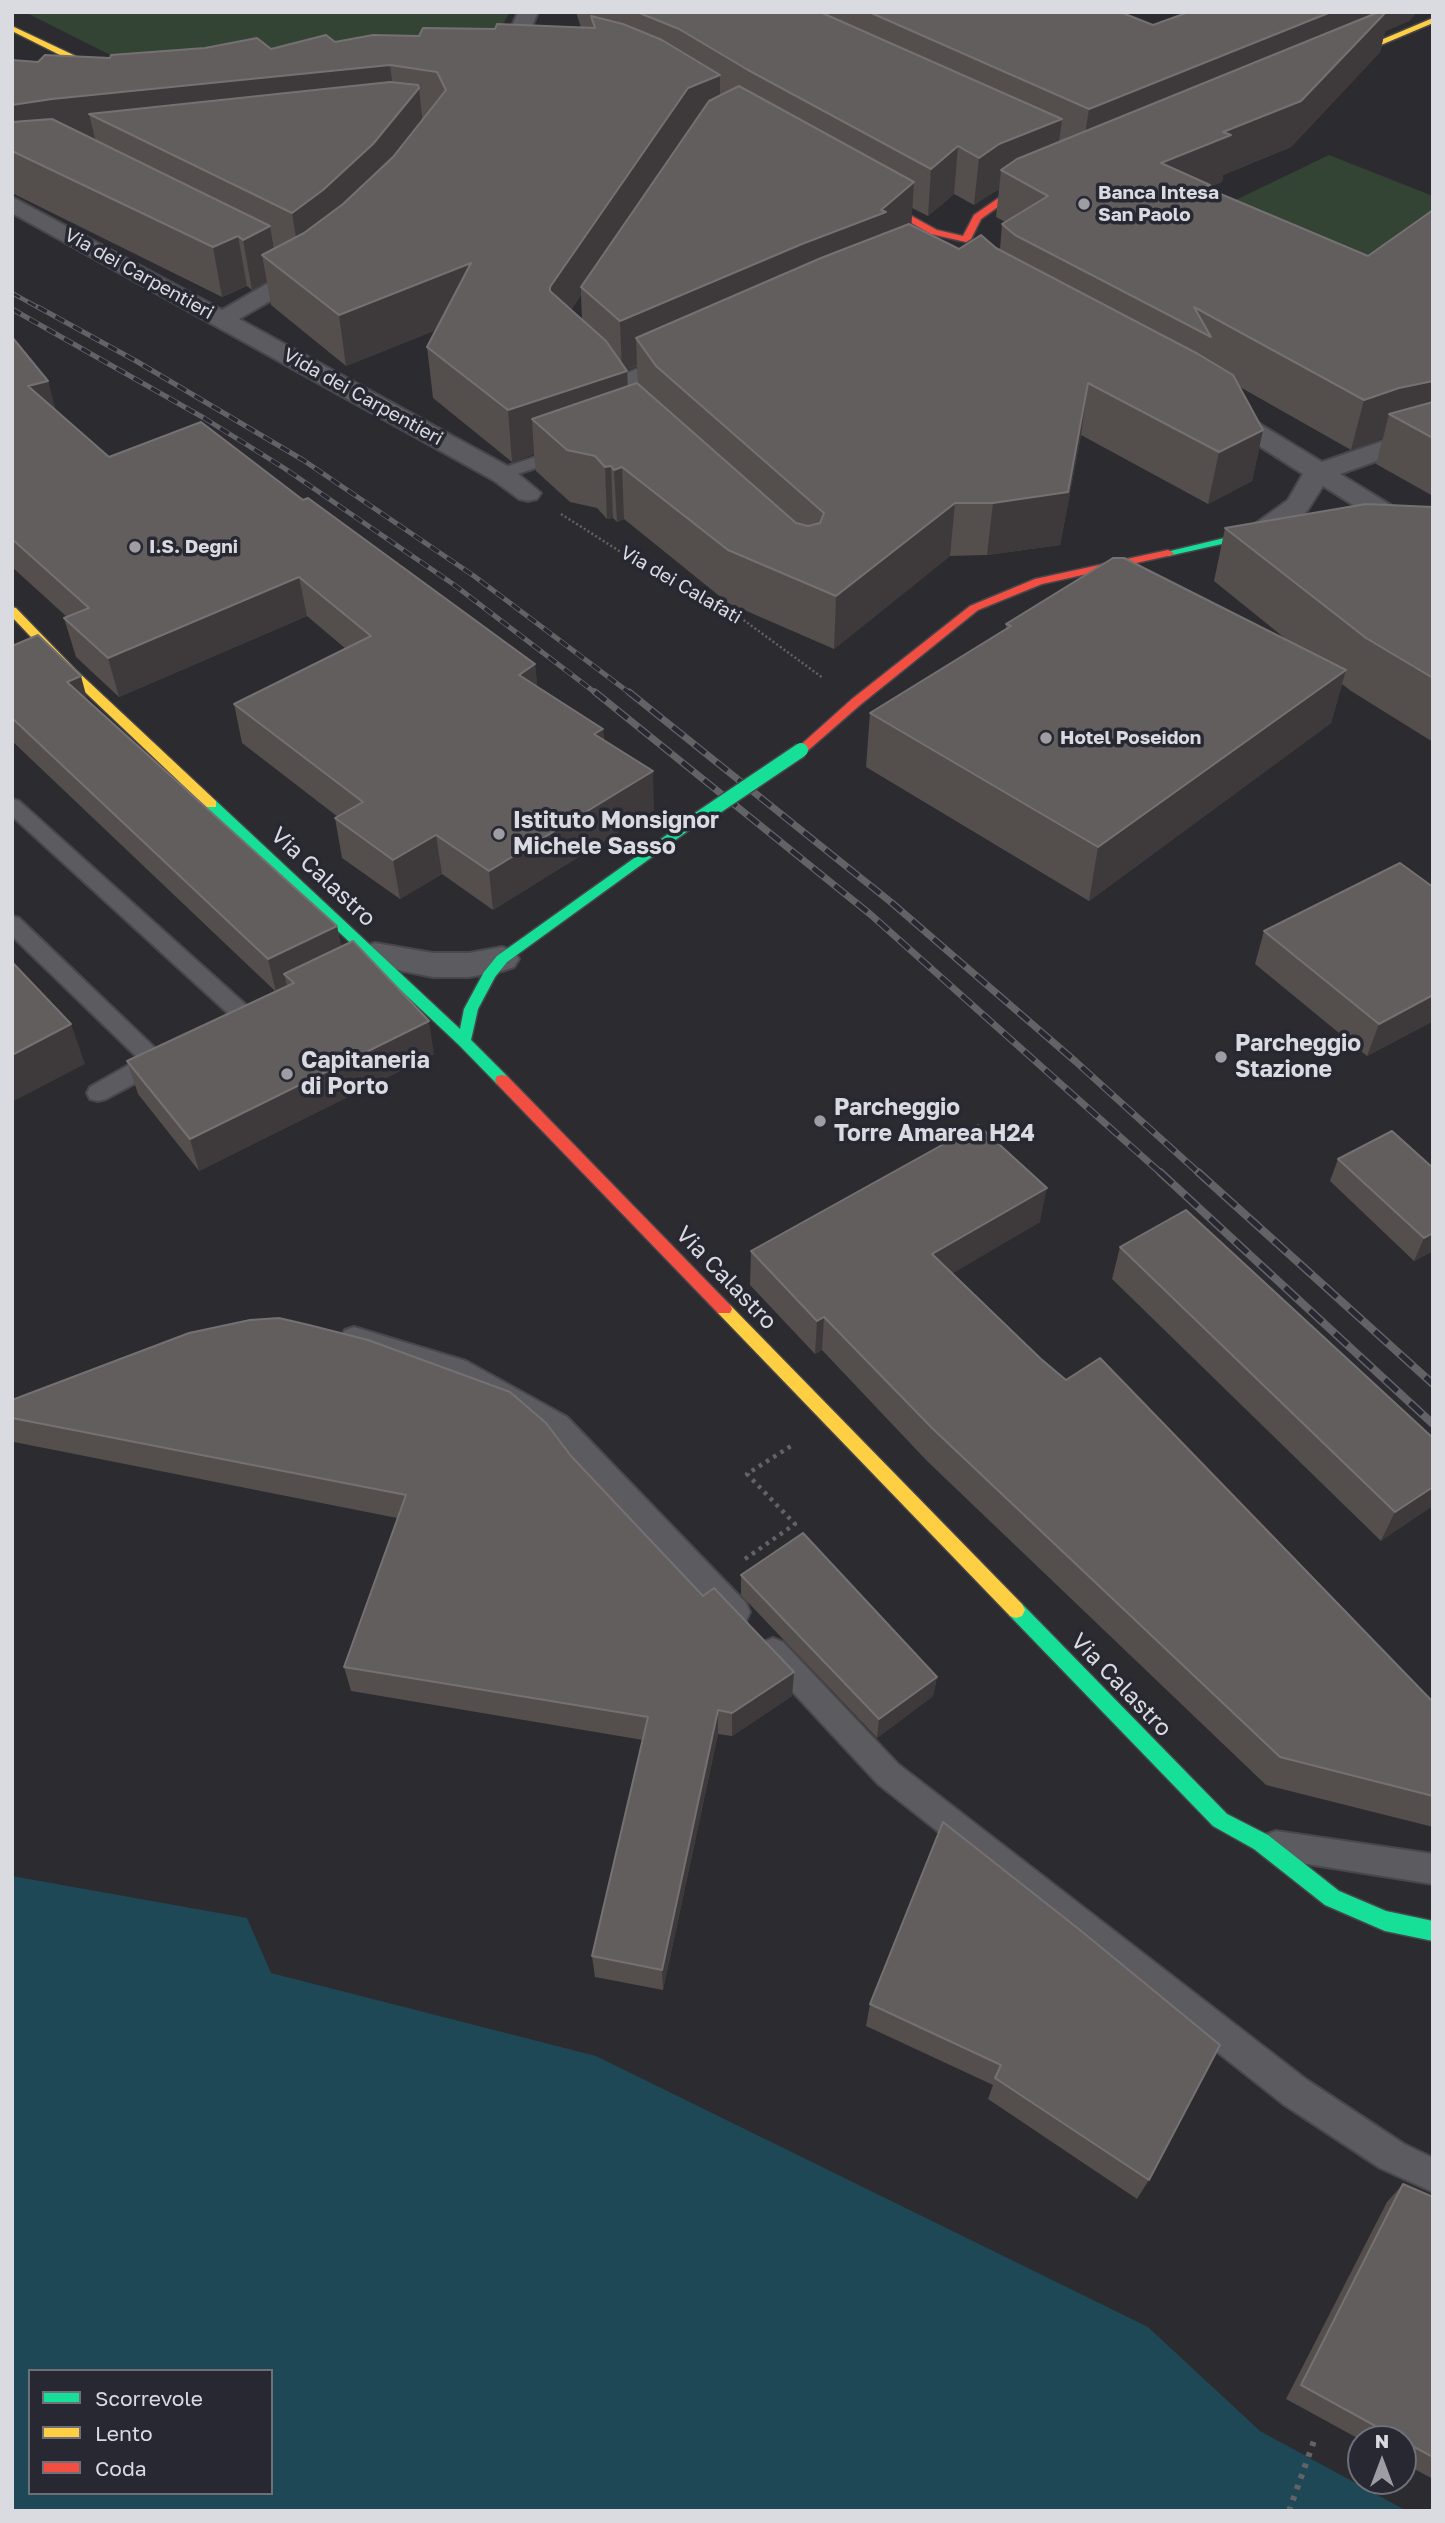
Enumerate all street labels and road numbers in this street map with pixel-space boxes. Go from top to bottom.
street label: Via dei Carpentieri [60,223,218,325]
street label: Vida dei Carpentieri [279,344,447,450]
street label: Via dei Calafati [616,541,746,629]
street label: Via Calastro [265,821,381,933]
street label: Via Calastro [670,1220,782,1336]
street label: Via Calastro [1065,1627,1177,1743]

